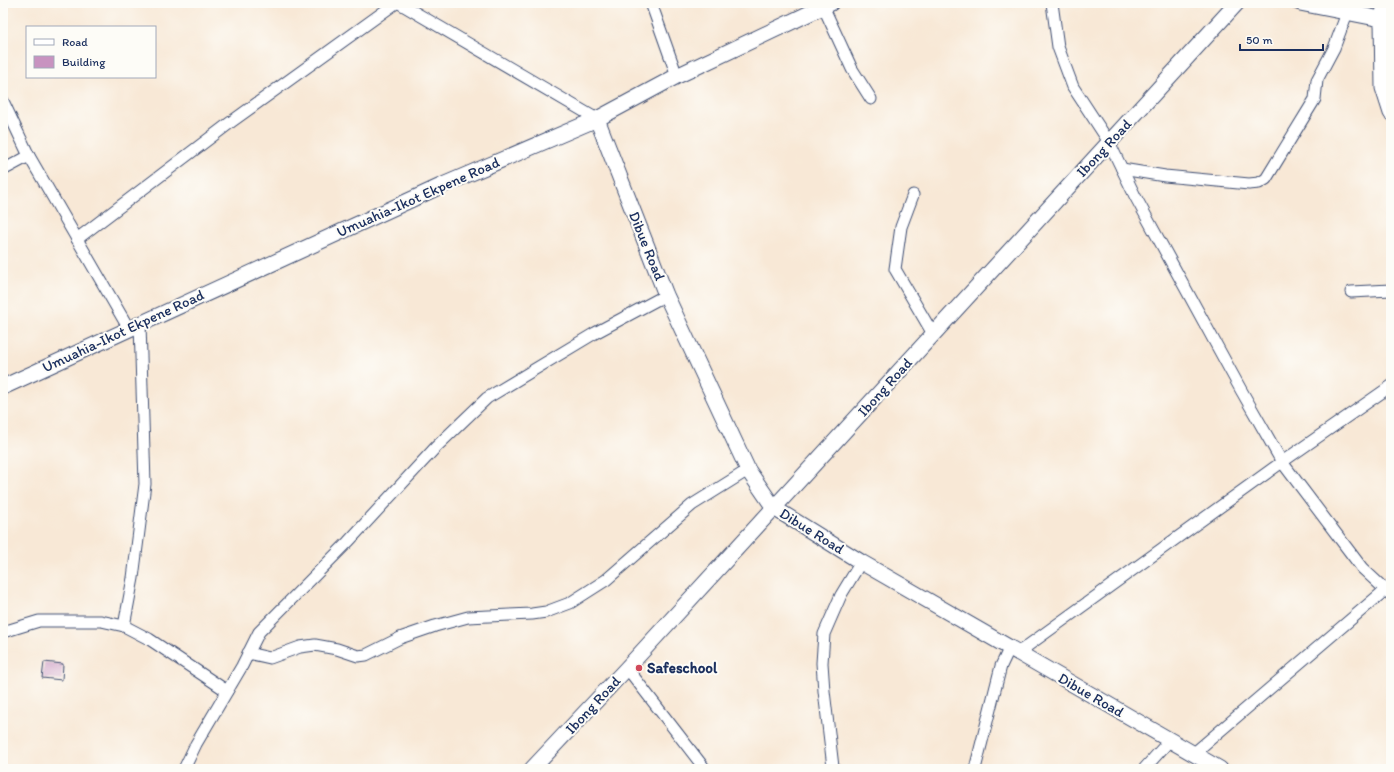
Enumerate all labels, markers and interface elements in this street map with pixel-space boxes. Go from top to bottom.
legend [26,26,156,78]
scale bar [1240,26,1323,52]
text: 50 m [1246,33,1272,47]
text: Road [62,35,88,49]
text: Building [62,55,106,69]
street label: Ibong Road [1073,115,1136,181]
street label: Umuahia-Ikot Ekpene Road [334,153,502,241]
street label: Dibue Road [625,209,669,284]
street label: Umuahia-Ikot Ekpene Road [39,286,207,376]
street label: Ibong Road [854,353,917,420]
street label: Dibue Road [776,504,848,558]
place label: Safeschool [647,659,718,677]
marker: Safeschool [634,663,644,673]
street label: Dibue Road [1055,669,1128,721]
street label: Ibong Road [562,672,625,738]

